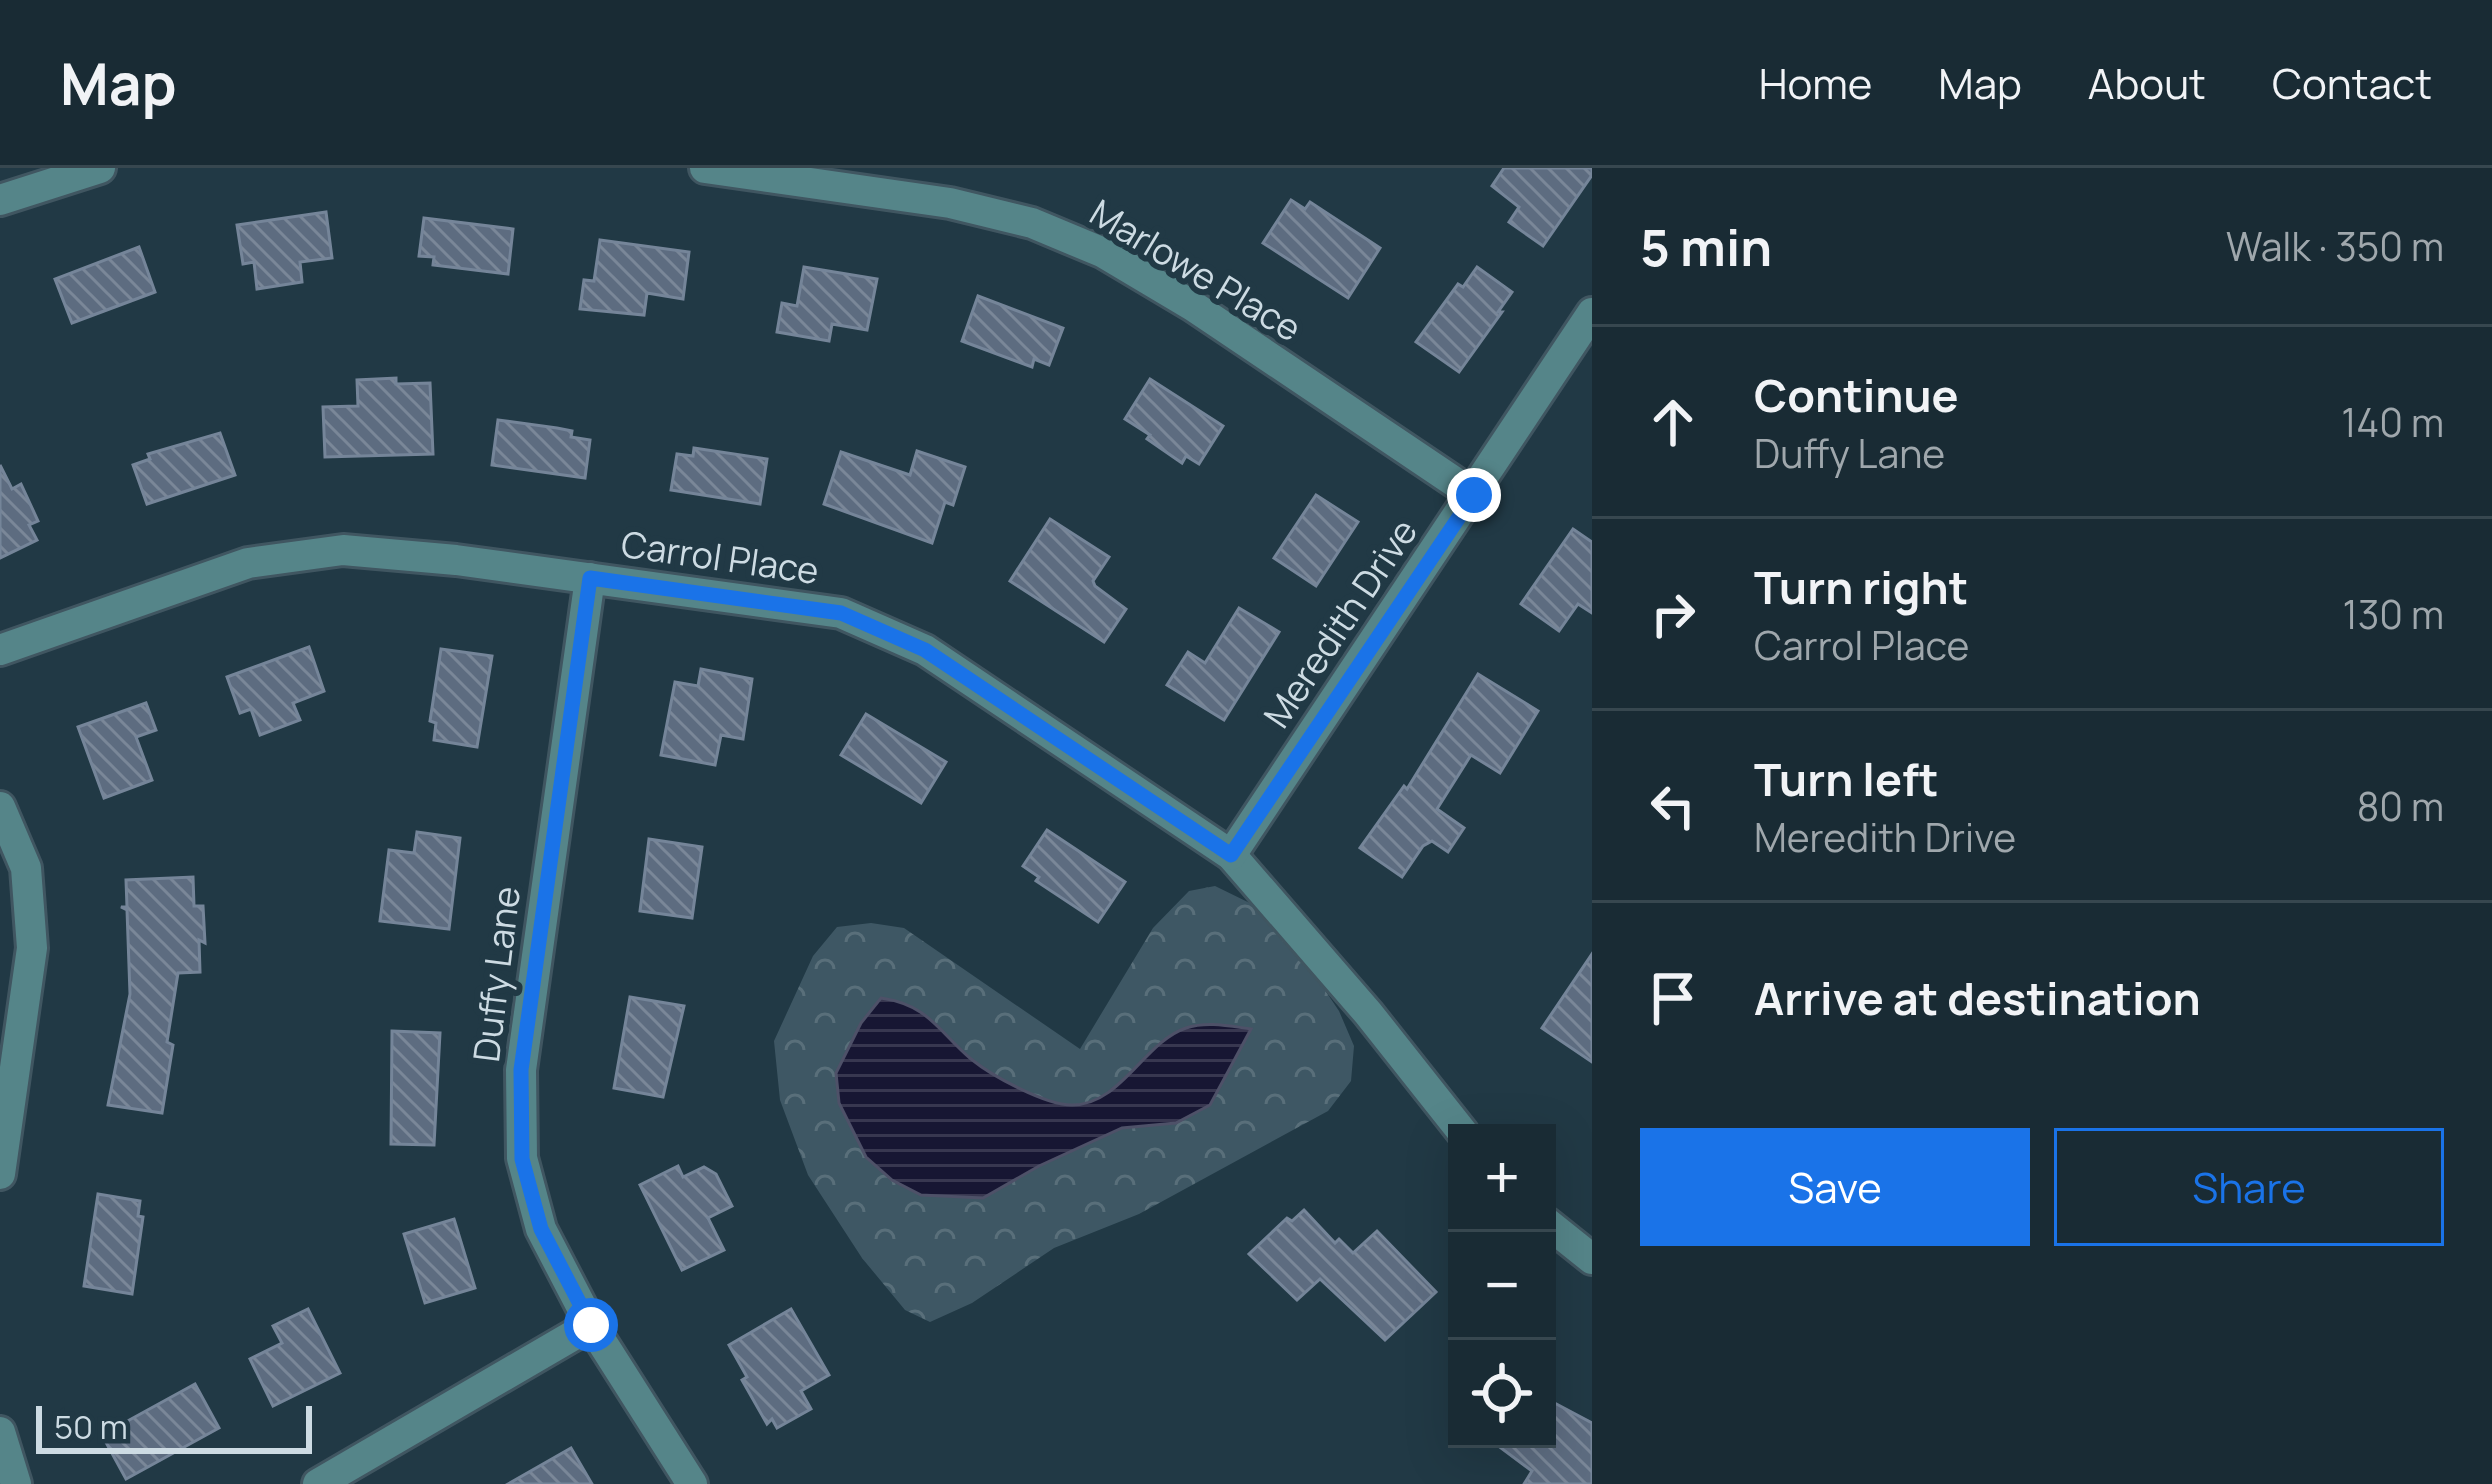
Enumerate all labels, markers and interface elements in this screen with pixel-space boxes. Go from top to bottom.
text: Map [60,44,177,122]
text: Home [1759,54,1872,112]
text: Map [1938,54,2022,112]
text: About [2088,54,2206,112]
text: Contact [2272,54,2432,112]
street label: Marlowe Place [1081,188,1311,352]
text: 5 min [1640,212,1772,281]
text: Walk · 350 m [2226,219,2444,273]
text: Continue [1754,364,1959,426]
icon: ahead [1640,389,1706,455]
text: 140 m [2341,395,2444,449]
text: Duffy Lane [1754,426,1945,480]
route end [1447,468,1501,522]
street label: Meredith Drive [1252,509,1428,737]
street label: Carrol Place [618,519,822,595]
text: Turn right [1754,556,1968,618]
icon: right [1640,581,1706,647]
text: 130 m [2343,587,2444,641]
text: Carrol Place [1754,618,1969,672]
text: Turn left [1754,748,1939,810]
icon: left [1640,773,1706,839]
text: 80 m [2357,779,2444,833]
text: Meredith Drive [1754,810,2016,864]
street label: Duffy Lane [461,884,531,1064]
icon: arrive [1640,965,1706,1031]
text: Arrive at destination [1754,967,2201,1029]
map controls [1448,1124,1556,1448]
button: + [1448,1124,1556,1232]
button: Save [1640,1128,2030,1246]
button: Share [2054,1128,2444,1246]
button: − [1448,1232,1556,1340]
route start [564,1298,618,1352]
button: locate [1448,1340,1556,1448]
scale bar [36,1400,312,1453]
text: 50 m [54,1404,128,1449]

